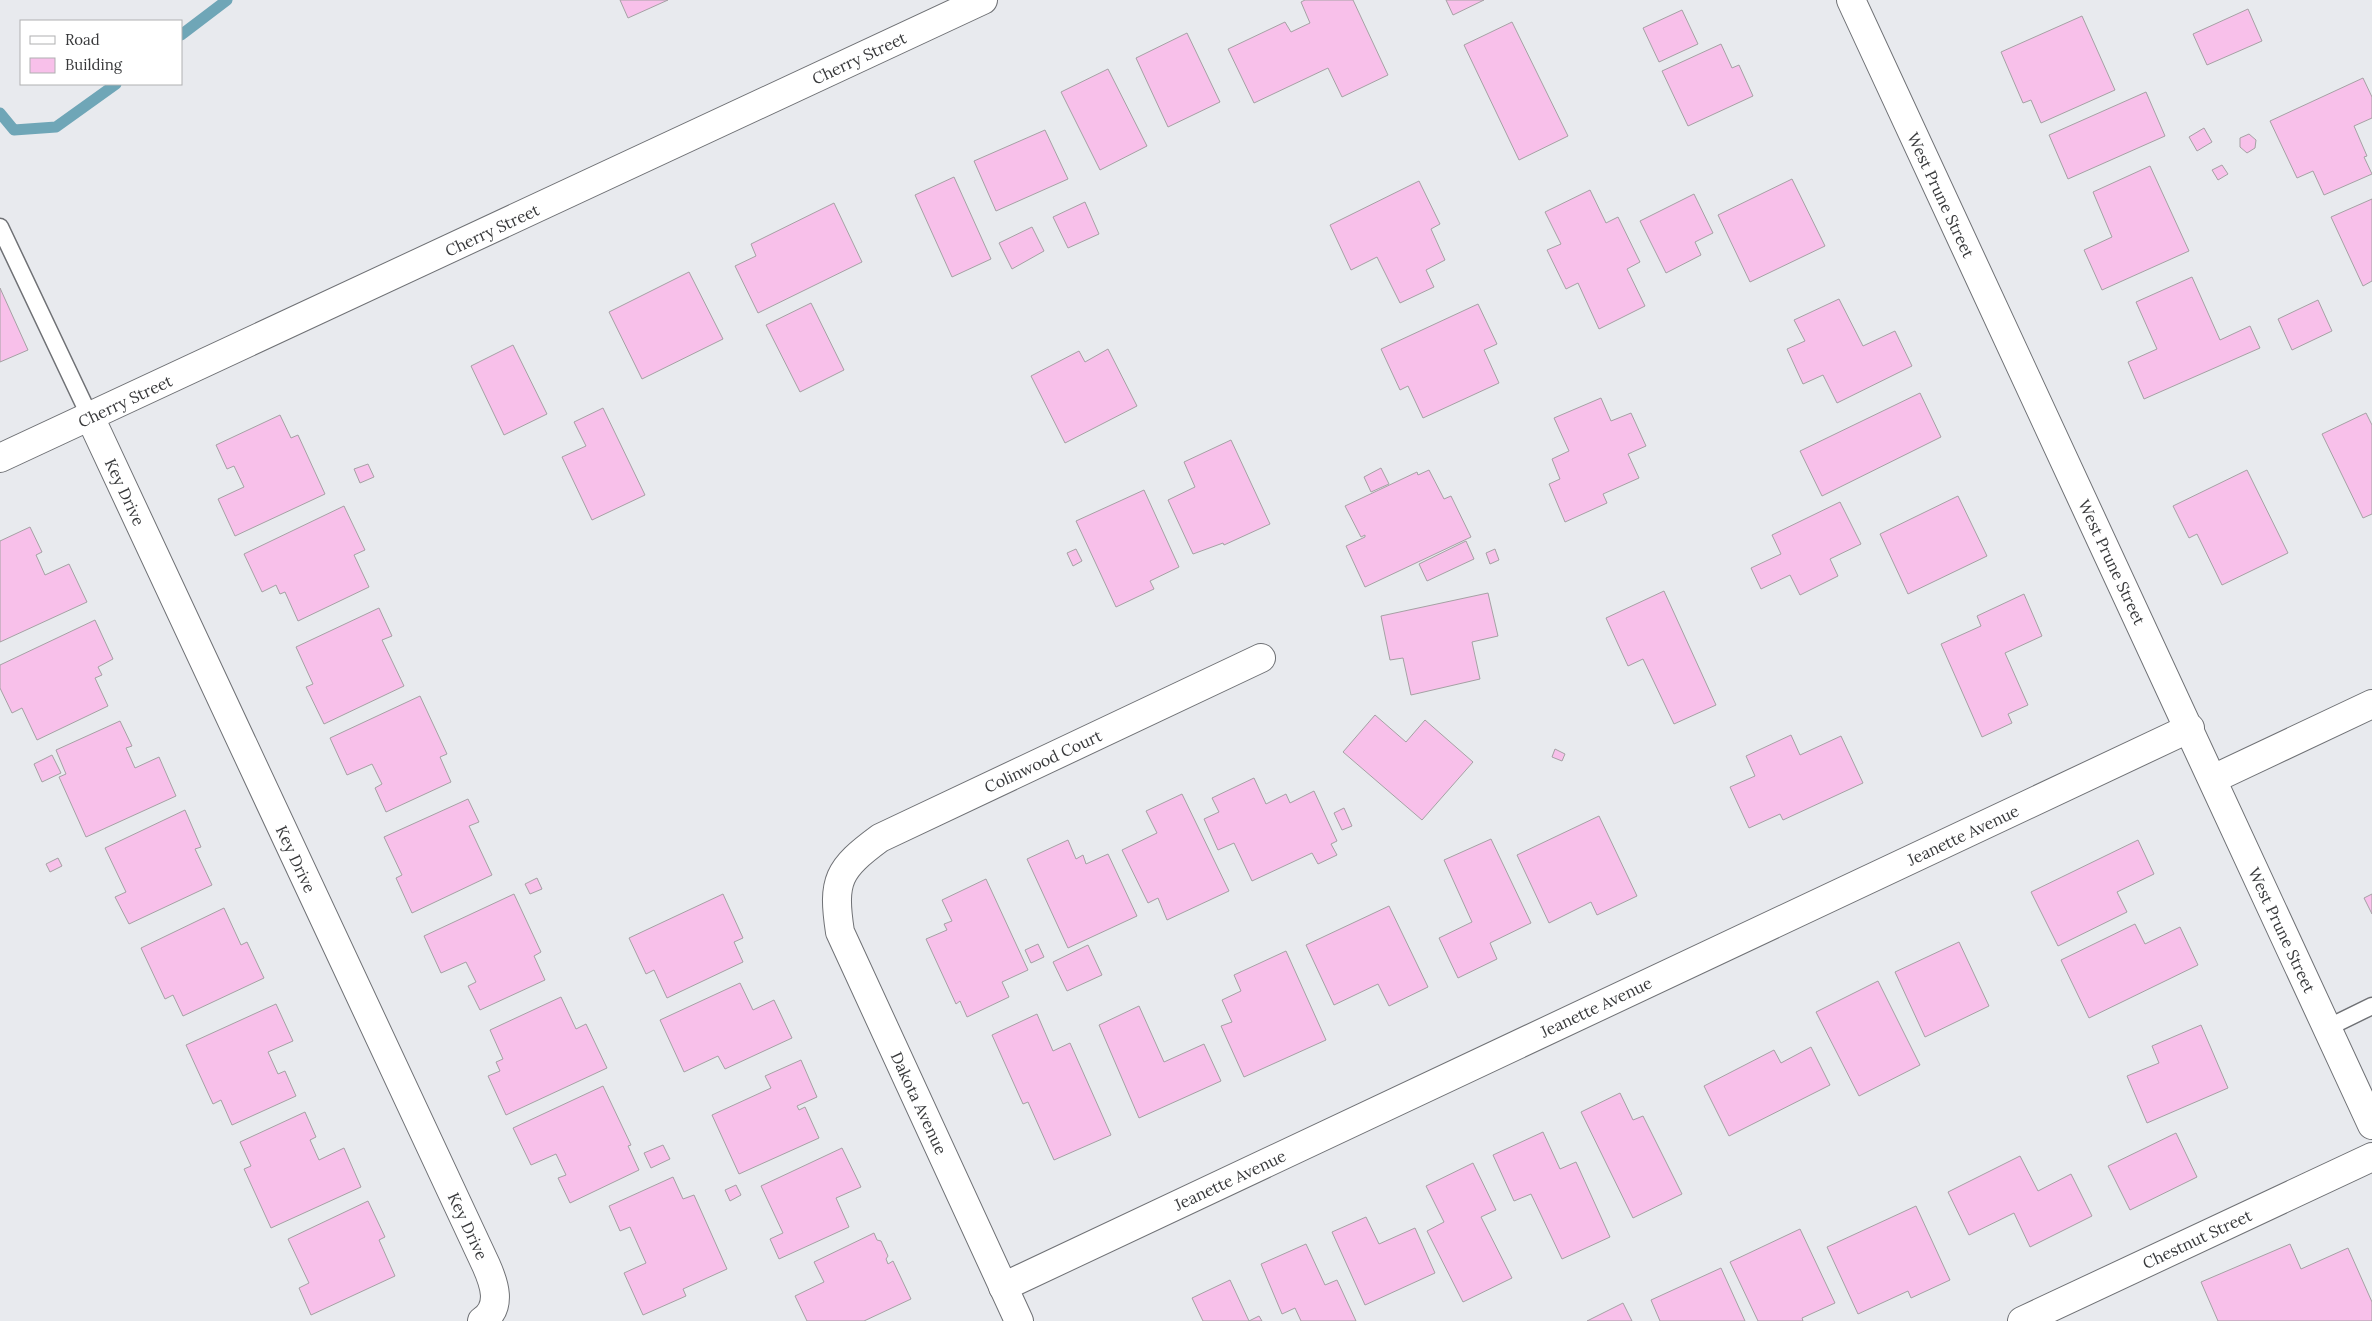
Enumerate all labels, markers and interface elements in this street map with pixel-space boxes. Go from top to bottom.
legend [20,20,182,85]
street label: Cherry Street [809,27,910,89]
text: Road [65,30,100,49]
text: Building [65,55,123,74]
street label: West Prune Street [1903,129,1979,262]
street label: Cherry Street [442,199,543,261]
street label: Cherry Street [75,370,176,432]
street label: Key Drive [101,455,149,529]
street label: West Prune Street [2074,496,2150,629]
street label: Colinwood Court [981,725,1106,797]
street label: Jeanette Avenue [1903,800,2022,870]
street label: Key Drive [272,822,320,896]
street label: West Prune Street [2244,864,2320,997]
street label: Jeanette Avenue [1536,972,1655,1042]
street label: Dakota Avenue [887,1049,952,1158]
street label: Jeanette Avenue [1170,1145,1289,1215]
street label: Key Drive [444,1189,492,1263]
street label: Chestnut Street [2139,1205,2255,1273]

